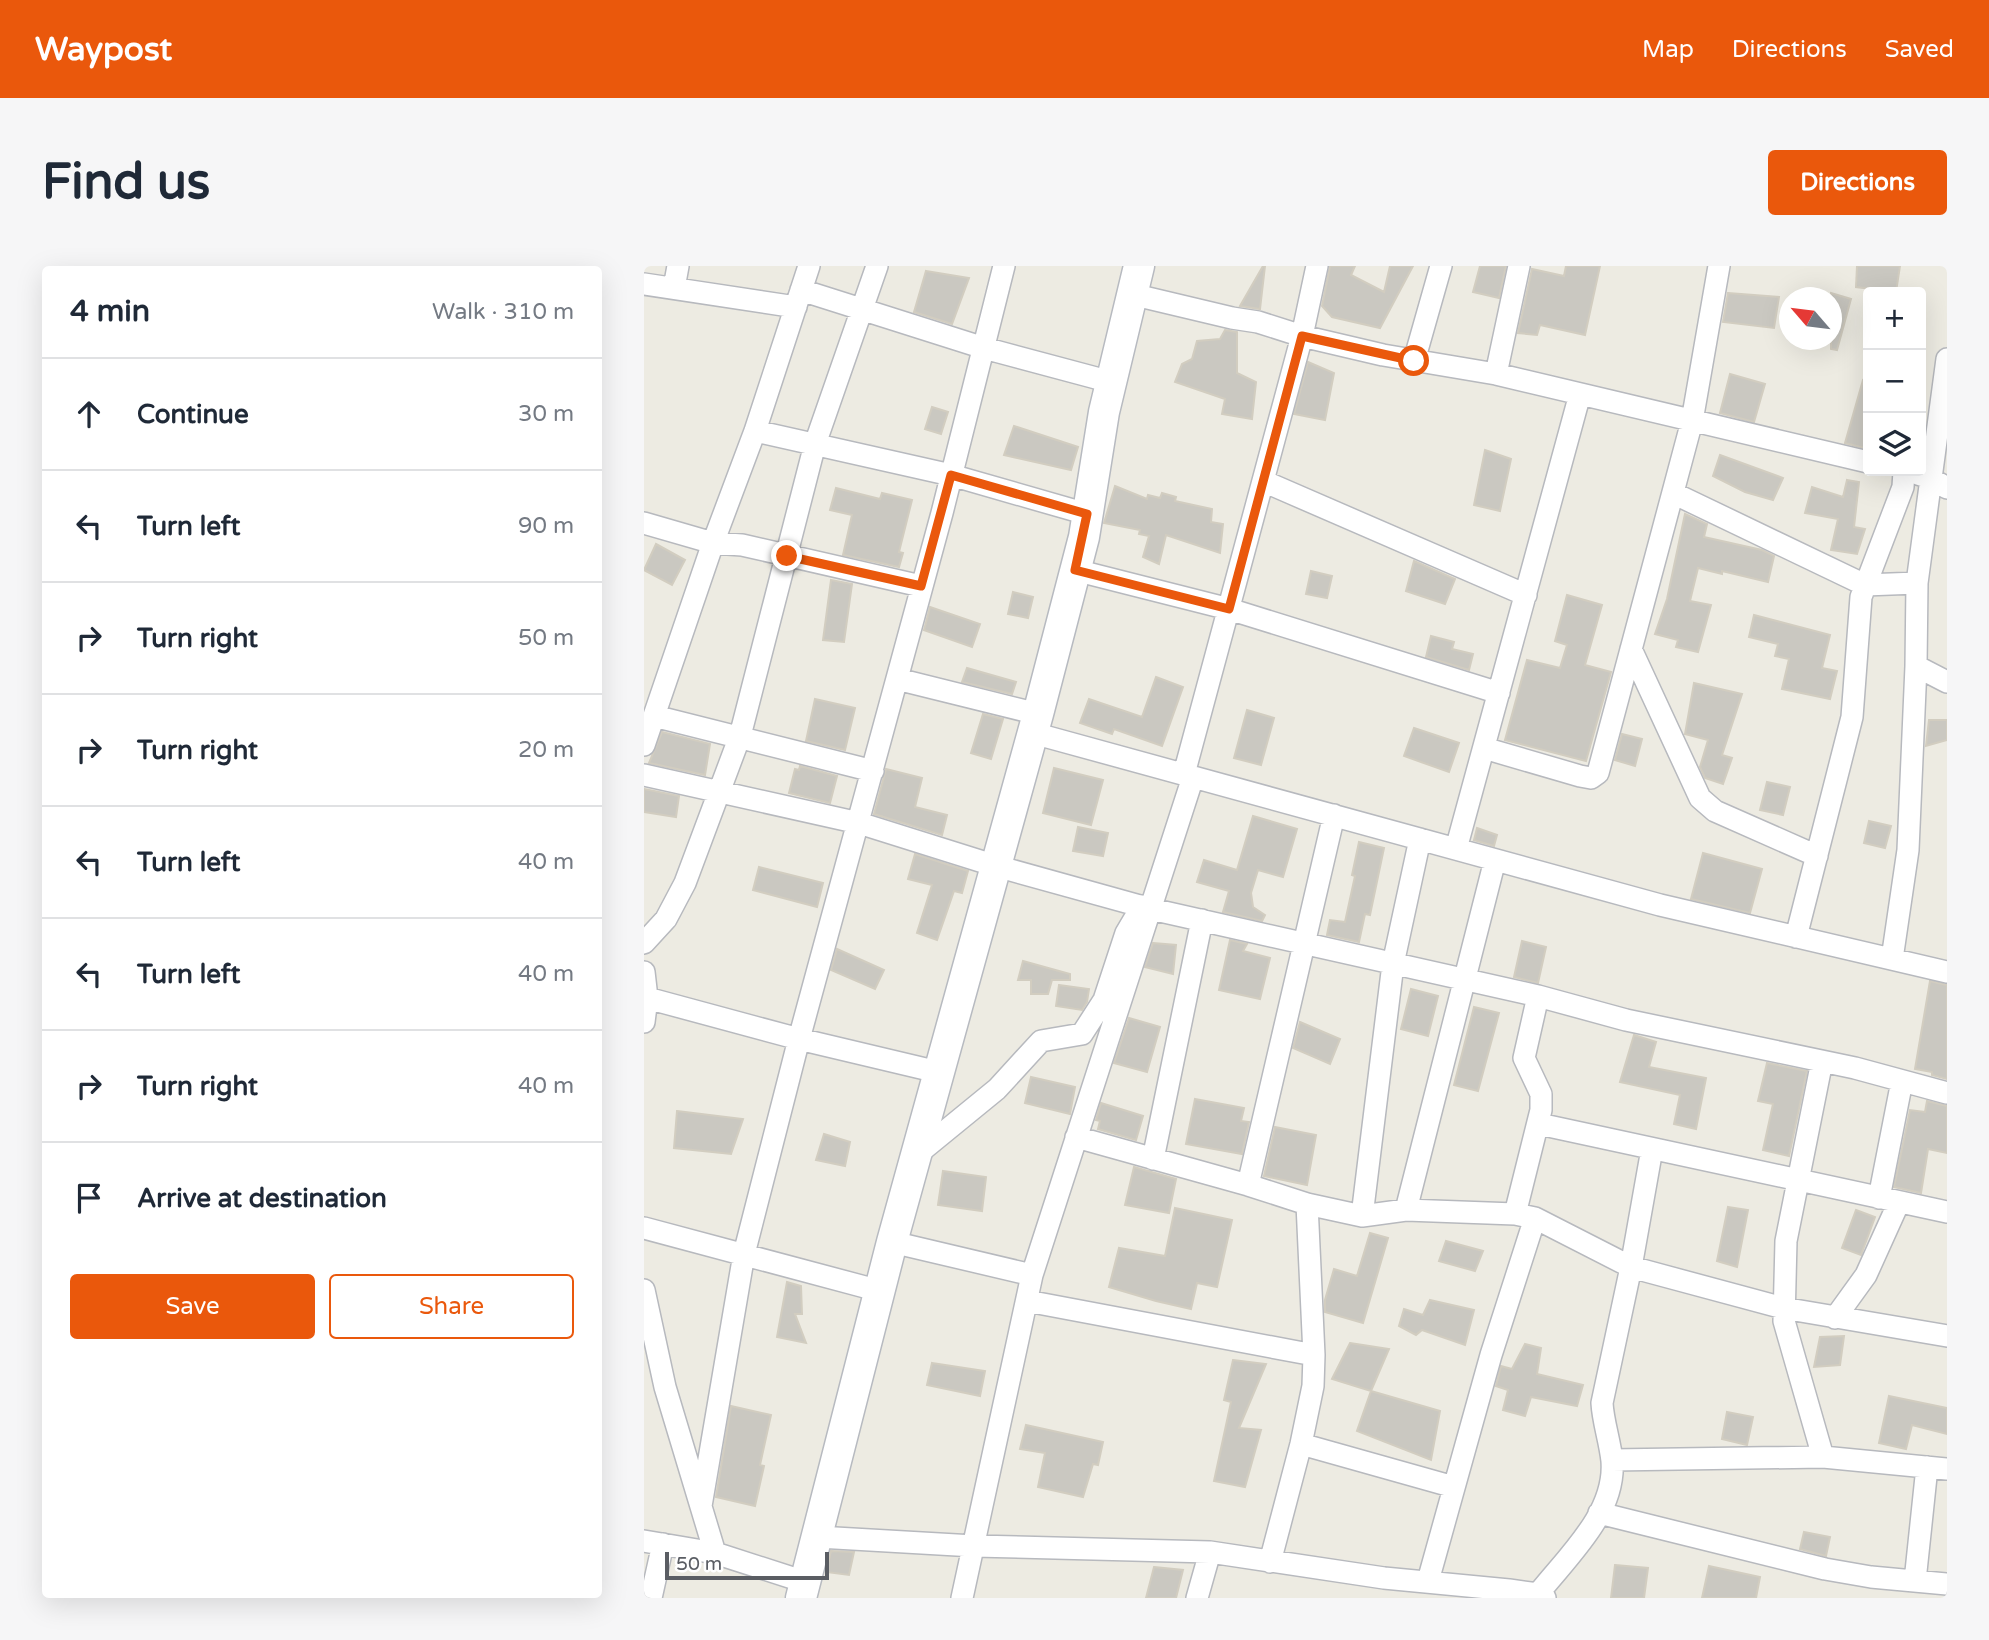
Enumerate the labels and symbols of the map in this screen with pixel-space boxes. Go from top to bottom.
north arrow [1779,287,1842,350]
route start [1398,345,1429,376]
route end [771,540,802,571]
scale bar [665,1549,830,1581]

